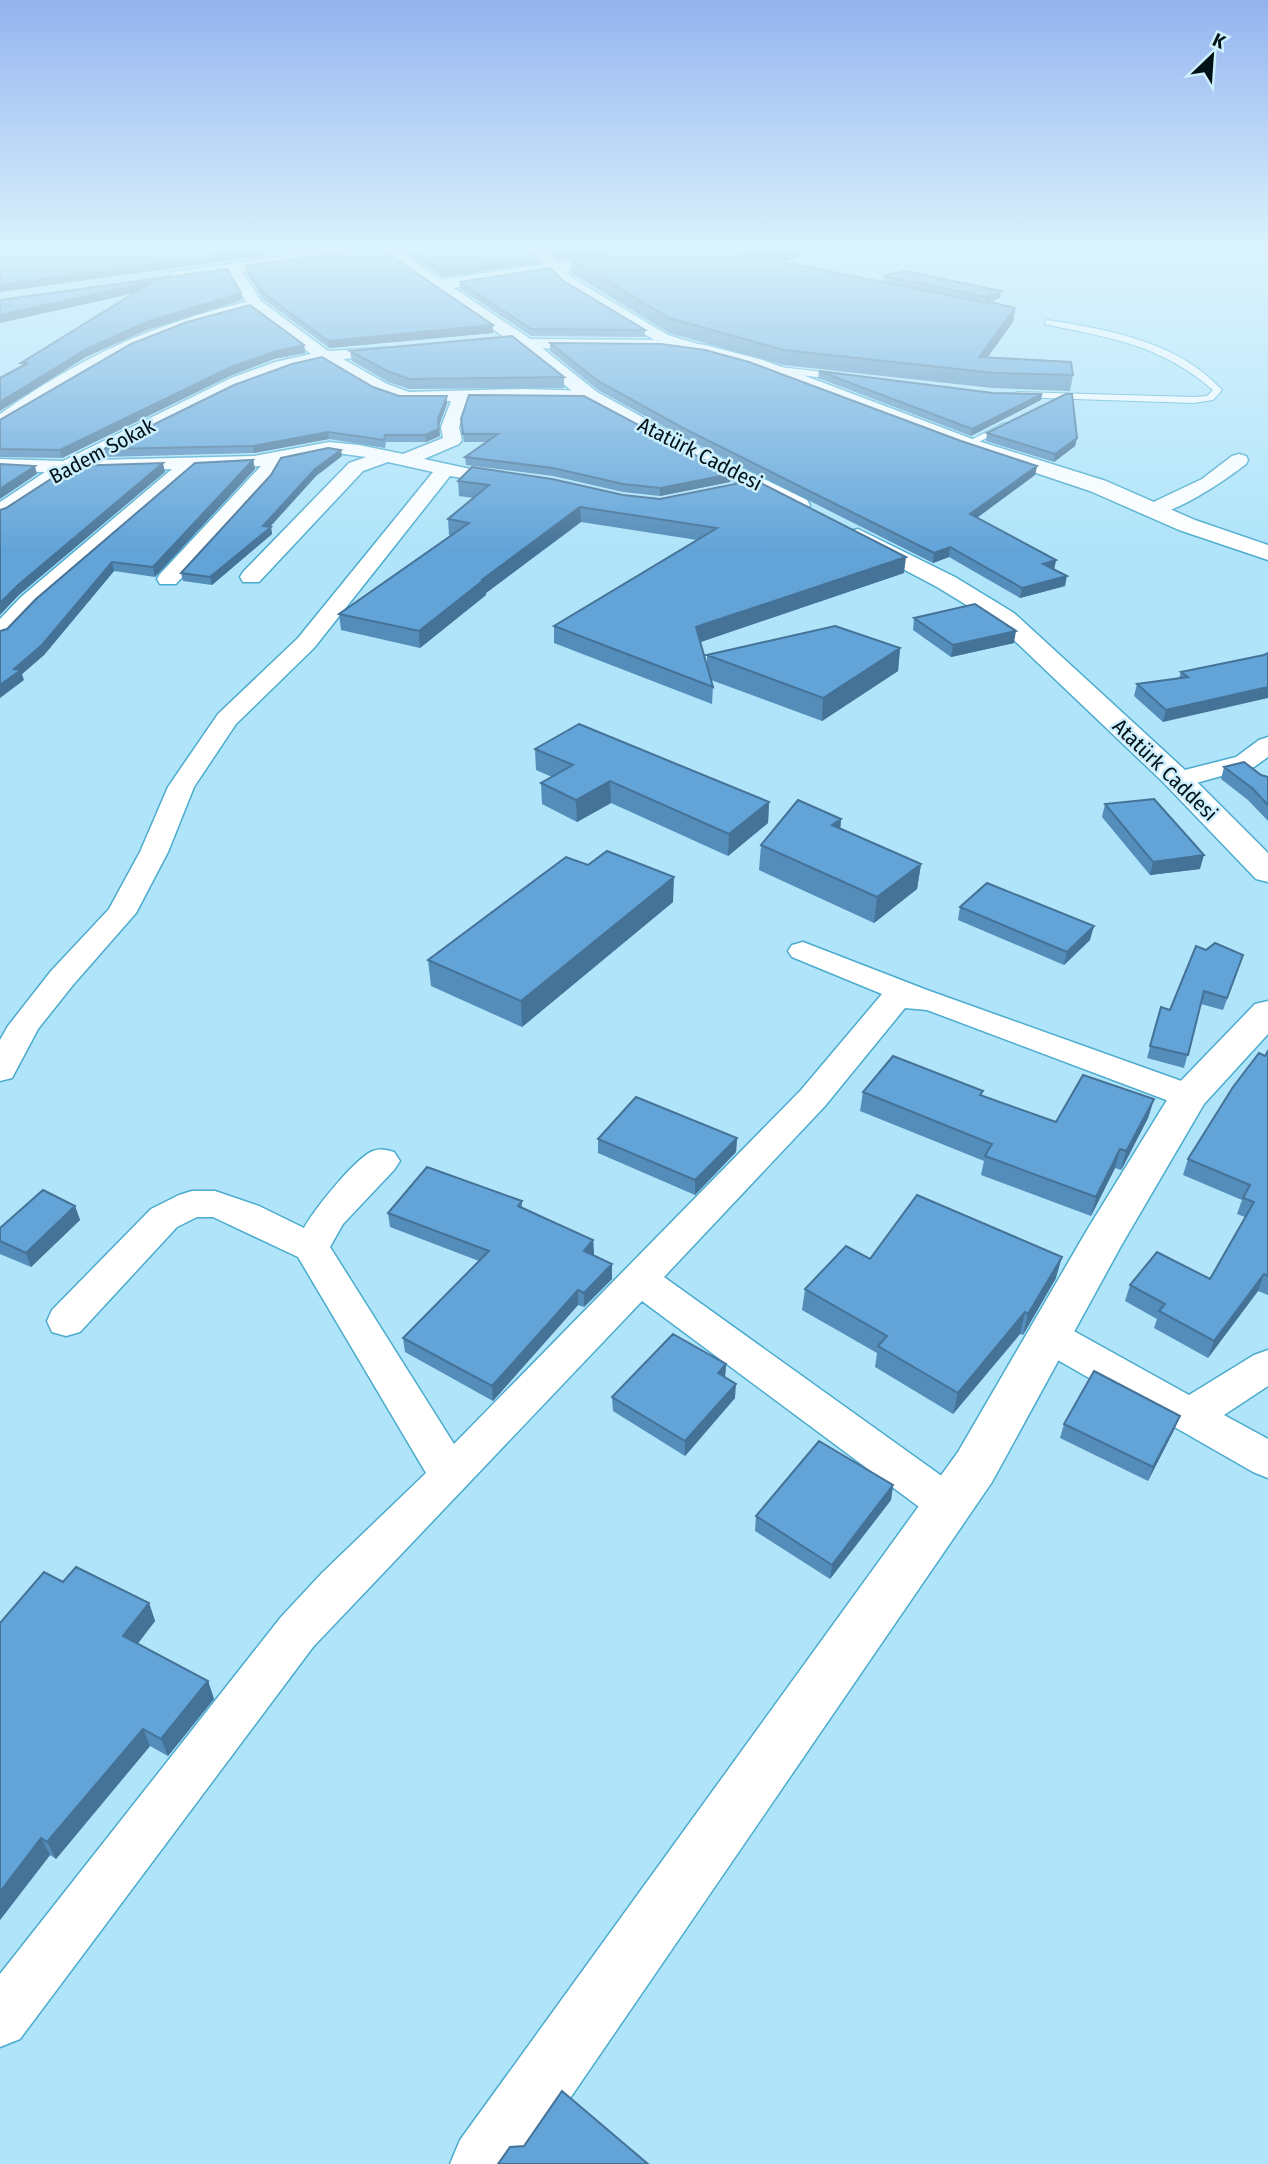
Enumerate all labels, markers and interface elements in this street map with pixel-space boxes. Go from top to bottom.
north arrow [1177,21,1247,91]
text: K [1209,28,1230,54]
street label: Badem Sokak [45,412,159,490]
street label: Atatürk Caddesi [634,412,766,496]
street label: Atatürk Caddesi [1107,713,1223,827]

